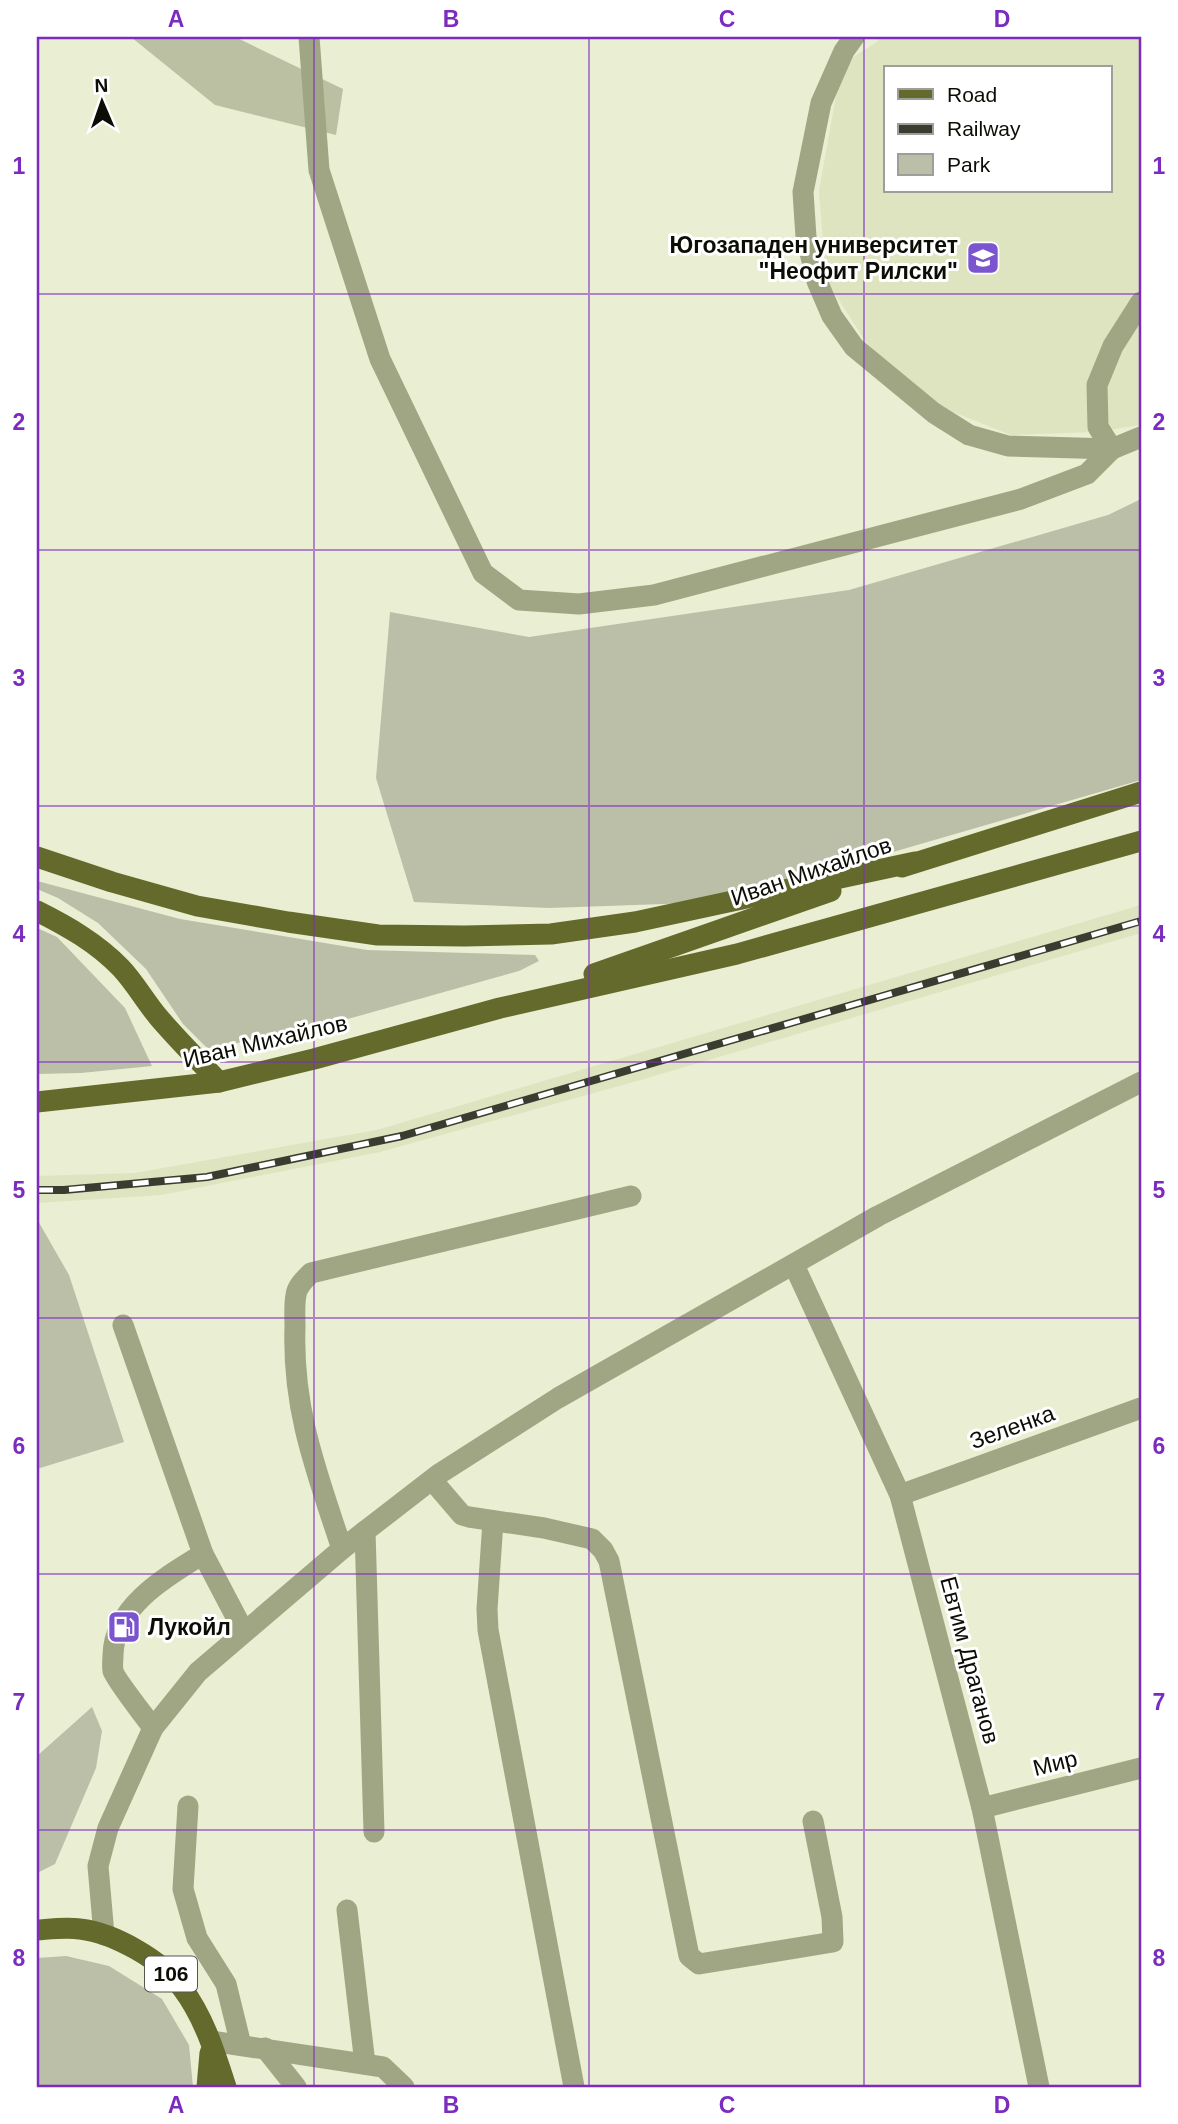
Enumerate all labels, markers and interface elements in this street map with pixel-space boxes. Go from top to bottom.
text: A [168,6,184,32]
text: B [443,6,459,32]
text: C [719,6,735,32]
text: D [994,6,1010,32]
north arrow [66,66,136,136]
legend [884,66,1112,192]
text: N [94,75,109,96]
text: Road [947,83,997,106]
text: Railway [947,117,1021,140]
text: 1 [13,153,26,179]
text: Park [947,153,991,176]
text: 1 [1153,153,1166,179]
place label: Югозападен университет "Неофит Рилски" [670,232,958,284]
school or university icon: Югозападен университет "Неофит Рилски" [964,239,1002,277]
text: 2 [13,409,25,435]
text: 2 [1153,409,1165,435]
text: 3 [13,665,25,691]
text: 3 [1153,665,1165,691]
street label: Иван Михайлов [727,831,895,911]
text: 4 [13,921,26,947]
text: 4 [1153,921,1166,947]
street label: Иван Михайлов [180,1009,350,1073]
text: 5 [13,1177,26,1203]
text: 5 [1153,1177,1166,1203]
street label: Зеленка [966,1400,1058,1454]
text: 6 [13,1433,25,1459]
text: 6 [1153,1433,1165,1459]
street label: Евтим Драганов [935,1573,1005,1747]
fuel station icon: Лукойл [105,1608,143,1646]
place label: Лукойл [148,1614,231,1640]
text: 7 [13,1689,25,1715]
text: 7 [1153,1689,1165,1715]
street label: Мир [1030,1745,1080,1781]
text: 8 [13,1945,26,1971]
text: 8 [1153,1945,1166,1971]
road number: 106 [145,1956,197,1992]
text: A [168,2092,184,2118]
text: B [443,2092,459,2118]
text: C [719,2092,735,2118]
text: D [994,2092,1010,2118]

